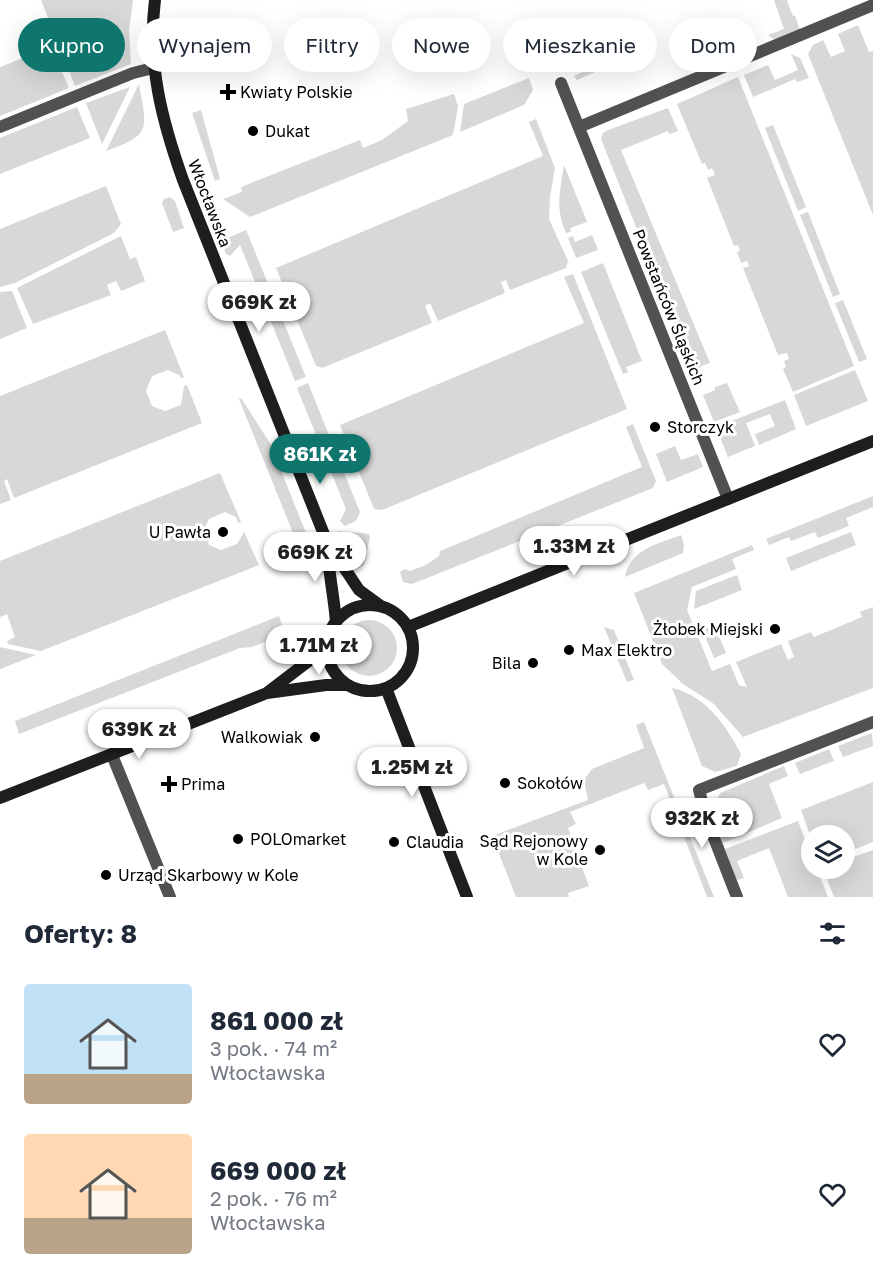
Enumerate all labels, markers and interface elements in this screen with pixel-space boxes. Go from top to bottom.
chip: Kupno [18,18,125,72]
chip: Wynajem [137,18,272,72]
chip: Filtry [284,18,380,72]
chip: Nowe [392,18,491,72]
chip: Mieszkanie [503,18,657,72]
chip: Dom [669,18,757,72]
place label: Kwiaty Polskie [240,82,353,102]
marker: Kwiaty Polskie [221,85,235,99]
place label: Dukat [265,121,310,141]
marker: Dukat [246,124,260,138]
street label: Włocławska [184,156,236,250]
street label: Powstańców Śląskich [629,226,709,388]
pin: 669K zł [204,282,314,333]
text: 669K zł [221,289,297,313]
place label: Storczyk [667,417,734,437]
marker: Storczyk [648,420,662,434]
pin: 861K zł [265,434,375,485]
text: 861K zł [284,441,357,465]
place label: U Pawła [149,522,211,542]
marker: U Pawła [216,525,230,539]
pin: 1.33M zł [512,526,636,577]
pin: 669K zł [260,532,370,583]
text: 1.33M zł [533,533,615,557]
text: 669K zł [277,539,353,563]
place label: Żłobek Miejski [653,619,763,639]
marker: Żłobek Miejski [768,622,782,636]
pin: 1.71M zł [257,625,381,676]
text: 1.71M zł [280,632,358,656]
place label: Max Elektro [581,640,672,660]
marker: Max Elektro [562,643,576,657]
place label: Bila [492,653,521,673]
marker: Bila [526,656,540,670]
pin: 639K zł [84,709,194,760]
text: 639K zł [102,716,176,740]
place label: Walkowiak [221,727,303,747]
marker: Walkowiak [308,730,322,744]
pin: 1.25M zł [350,747,474,798]
text: 1.25M zł [371,754,453,778]
place label: Sokołów [517,773,583,793]
place label: Prima [181,774,225,794]
marker: Sokołów [498,776,512,790]
marker: Prima [162,777,176,791]
pin: 932K zł [647,798,757,849]
text: 932K zł [665,805,739,829]
map controls [801,825,855,879]
button: layers [801,825,855,879]
place label: POLOmarket [250,829,346,849]
place label: Sąd Rejonowy w Kole [479,831,588,869]
marker: POLOmarket [231,832,245,846]
place label: Claudia [406,832,464,852]
marker: Claudia [387,835,401,849]
marker: Sąd Rejonowy w Kole [593,843,607,857]
place label: Urząd Skarbowy w Kole [118,865,299,885]
marker: Urząd Skarbowy w Kole [99,868,113,882]
icon: filters [816,917,849,950]
text: Oferty: 8 [24,918,137,949]
text: 861 000 zł [210,1005,343,1036]
icon: home [72,1008,144,1080]
icon: heart [816,1028,849,1061]
text: 3 pok. · 74 m² [210,1036,337,1060]
text: Włocławska [210,1060,326,1084]
text: 669 000 zł [210,1155,346,1186]
icon: home [72,1158,144,1230]
icon: heart [816,1178,849,1211]
text: 2 pok. · 76 m² [210,1186,337,1210]
text: Włocławska [210,1210,326,1234]

